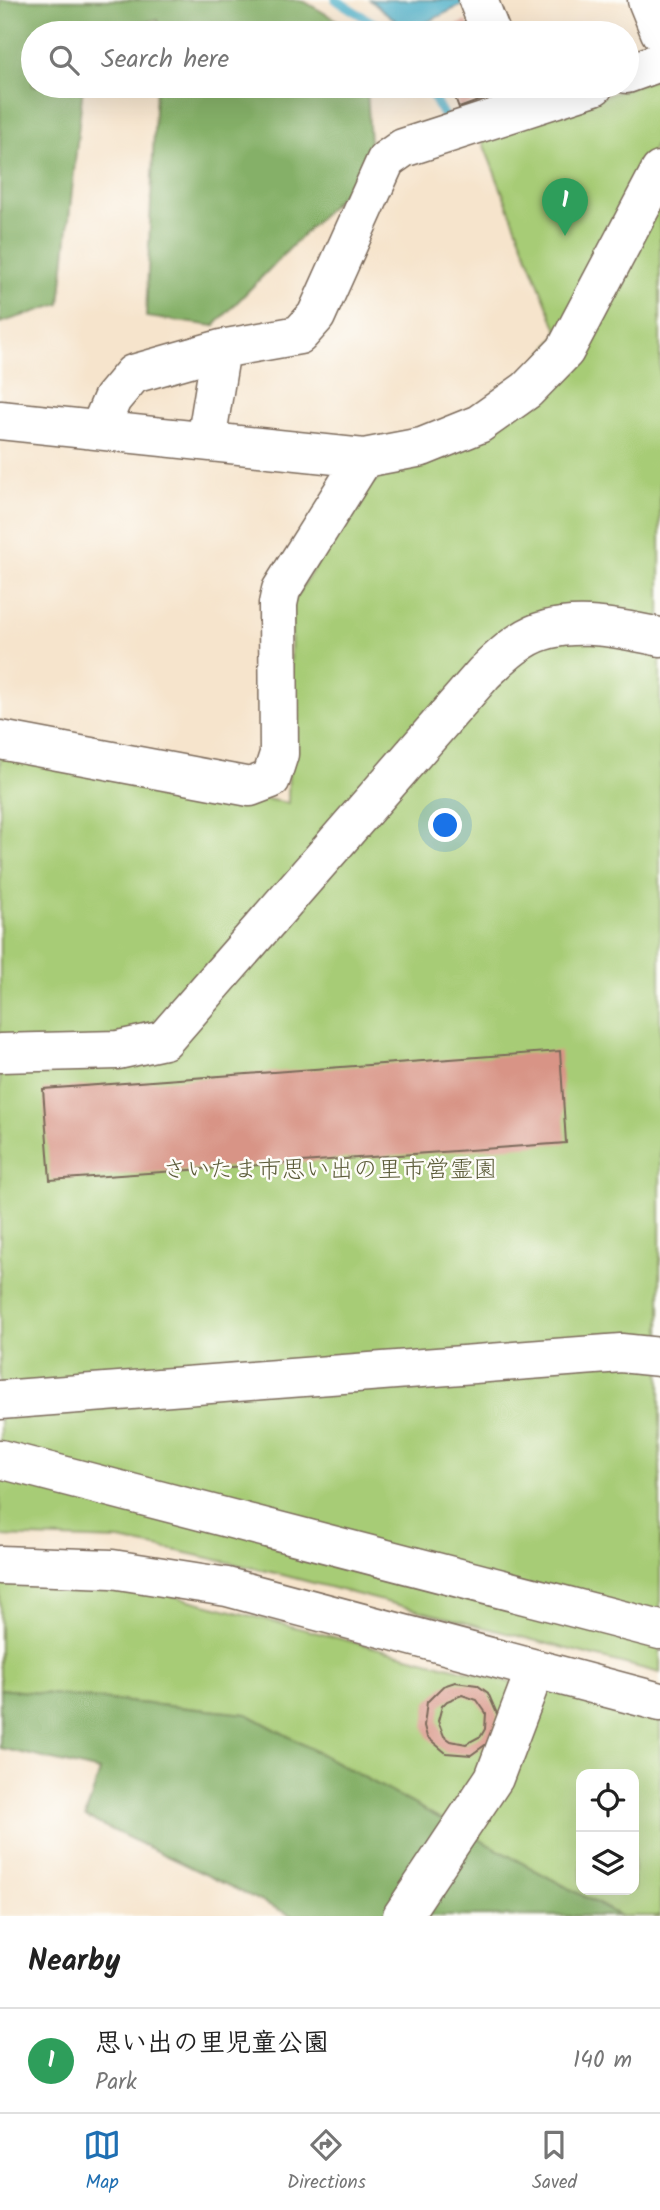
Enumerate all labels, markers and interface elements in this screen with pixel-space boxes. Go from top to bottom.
search box [21,21,639,98]
text: Search here [101,39,229,81]
icon: search [45,41,83,79]
pin: 1 [542,178,588,236]
your location [428,808,462,842]
park label: さいたま市思い出の里市営霊園 [162,1151,498,1190]
map controls [576,1769,639,1895]
button: locate [576,1769,639,1832]
button: layers [576,1832,639,1895]
text: Nearby [28,1938,120,1986]
text: 思い出の里児童公園 [95,2023,329,2065]
text: 1 [48,2043,54,2079]
text: 140 m [573,2043,632,2079]
text: Park [95,2065,137,2101]
tab: Map [83,2126,121,2198]
tab: Directions [287,2126,366,2198]
tab: Saved [532,2126,577,2198]

